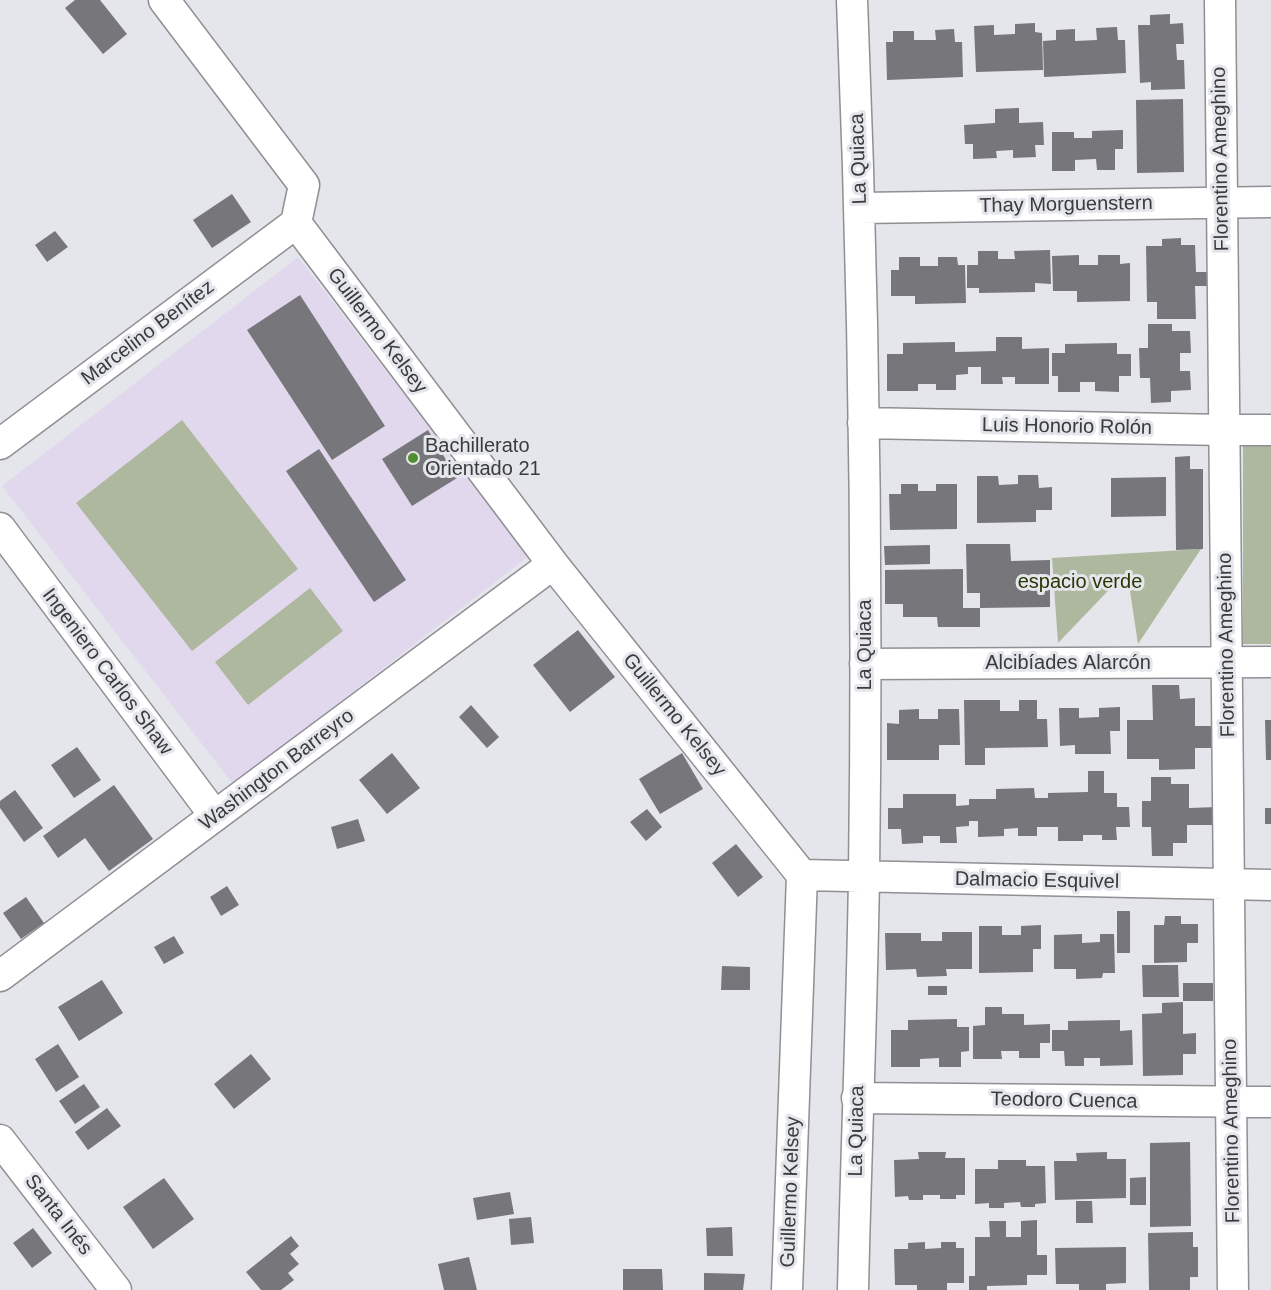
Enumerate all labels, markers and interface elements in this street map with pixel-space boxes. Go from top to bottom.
street label: Florentino Ameghino [1207,67,1235,251]
street label: La Quiaca [845,113,873,205]
street label: Thay Morguenstern [979,191,1153,219]
street label: Guillermo Kelsey [322,263,432,399]
street label: Marcelino Benítez [77,275,219,391]
street label: Luis Honorio Rolón [982,414,1152,440]
place label: Bachillerato Orientado 21 [425,434,541,481]
marker: Bachillerato Orientado 21 [406,451,420,465]
street label: Florentino Ameghino [1213,553,1241,737]
park label: espacio verde [1018,570,1142,594]
street label: Ingeniero Carlos Shaw [37,584,177,760]
street label: La Quiaca [853,599,877,691]
street label: Guillermo Kelsey [617,649,731,781]
street label: Alcibíades Alarcón [985,651,1151,675]
street label: Washington Barreyro [195,704,359,836]
street label: Dalmacio Esquivel [955,868,1119,894]
street label: Florentino Ameghino [1218,1039,1246,1223]
street label: La Quiaca [844,1085,870,1177]
street label: Teodoro Cuenca [990,1088,1138,1114]
street label: Guillermo Kelsey [776,1116,806,1268]
street label: Santa Inés [19,1170,97,1260]

